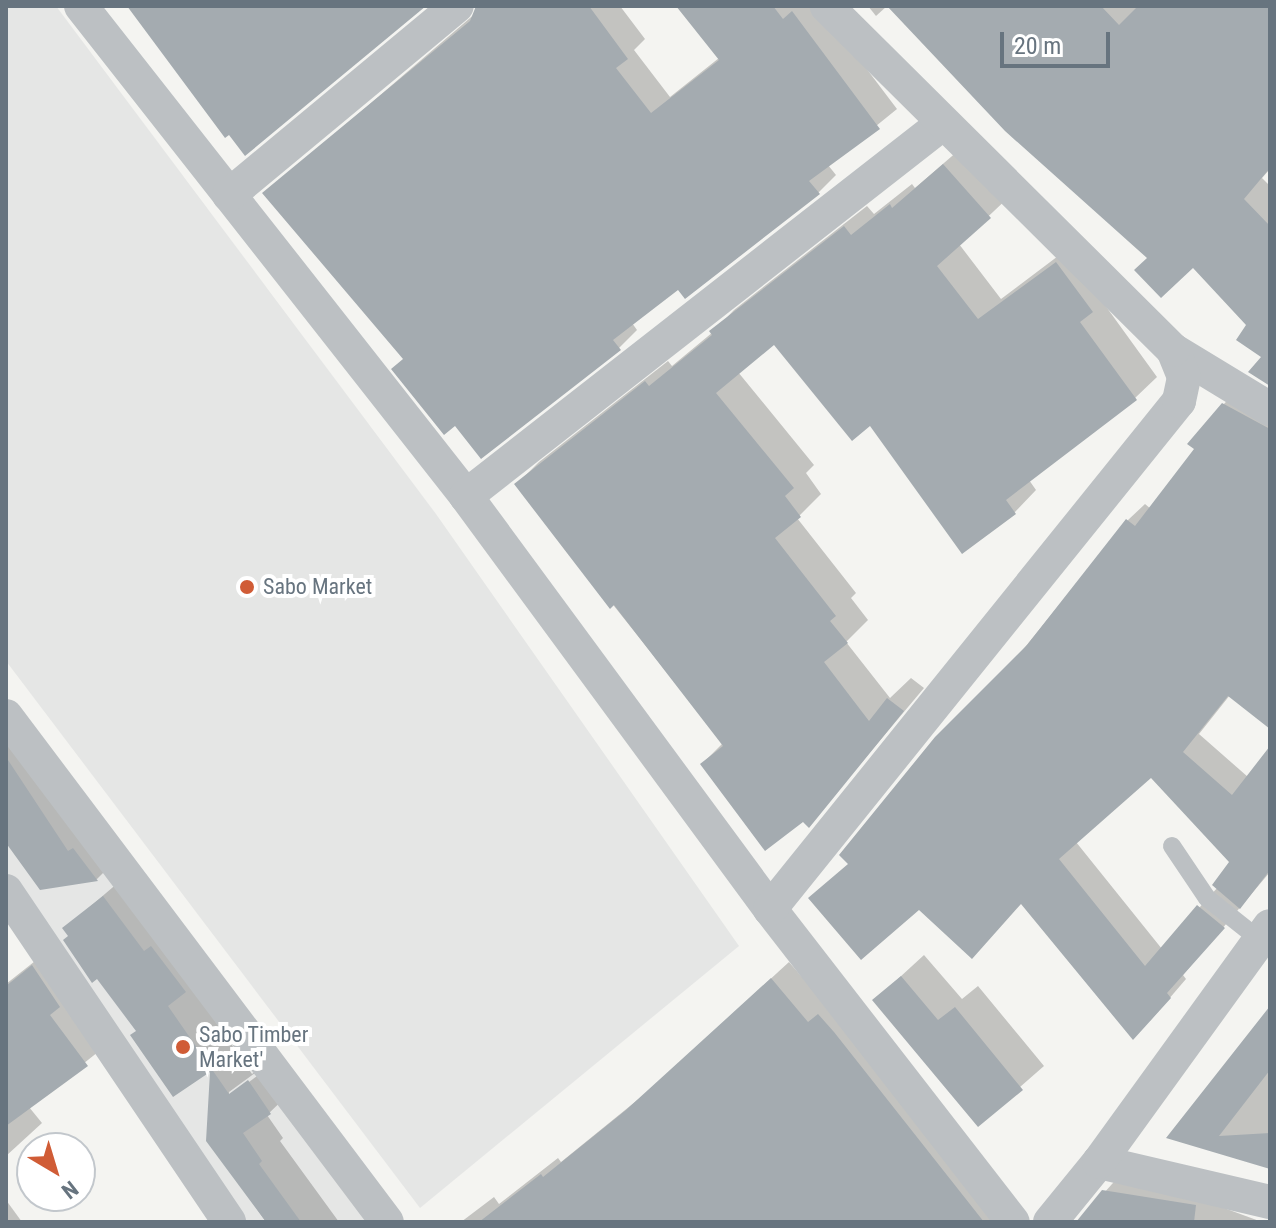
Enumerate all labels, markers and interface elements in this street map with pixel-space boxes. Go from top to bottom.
scale bar [1004,16,1114,66]
text: 20 m [1014,32,1061,60]
place label: Sabo Market [263,574,372,600]
marker: Sabo Market [238,578,256,596]
place label: Sabo Timber Market' [199,1021,309,1072]
marker: Sabo Timber Market' [174,1038,192,1056]
north arrow [16,1132,96,1212]
text: N [57,1176,83,1204]

